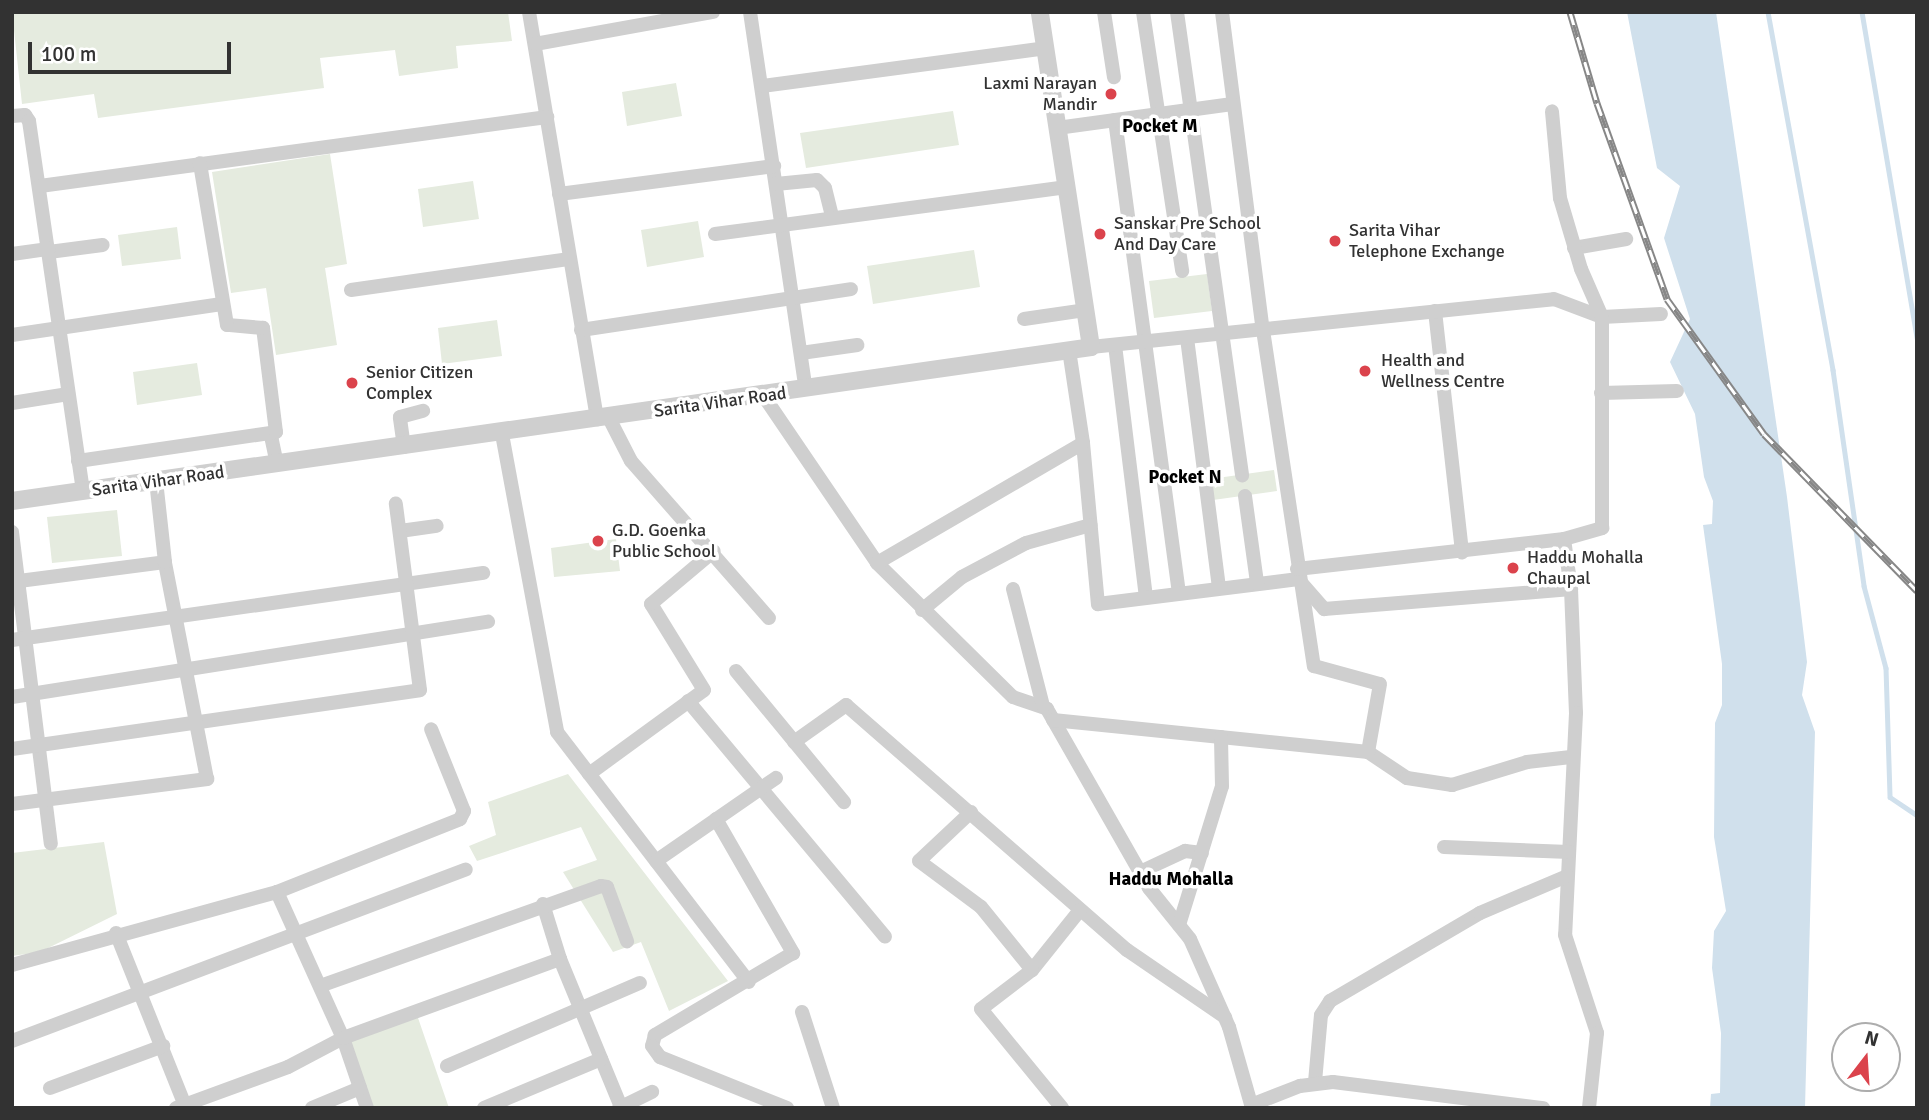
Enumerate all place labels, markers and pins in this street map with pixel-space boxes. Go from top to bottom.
place label: Laxmi Narayan Mandir [983,73,1097,116]
marker: Laxmi Narayan Mandir [1103,86,1119,102]
place label: Sanskar Pre School And Day Care [1114,213,1261,256]
place label: Sarita Vihar Telephone Exchange [1349,220,1505,262]
marker: Sanskar Pre School And Day Care [1092,226,1108,242]
marker: Sarita Vihar Telephone Exchange [1327,233,1343,249]
place label: Health and Wellness Centre [1381,350,1505,392]
marker: Health and Wellness Centre [1355,361,1375,381]
place label: Senior Citizen Complex [366,362,473,404]
marker: Senior Citizen Complex [344,375,360,391]
place label: G.D. Goenka Public School [612,520,716,562]
marker: G.D. Goenka Public School [590,533,606,549]
place label: Haddu Mohalla Chaupal [1527,547,1643,590]
marker: Haddu Mohalla Chaupal [1505,560,1521,576]

